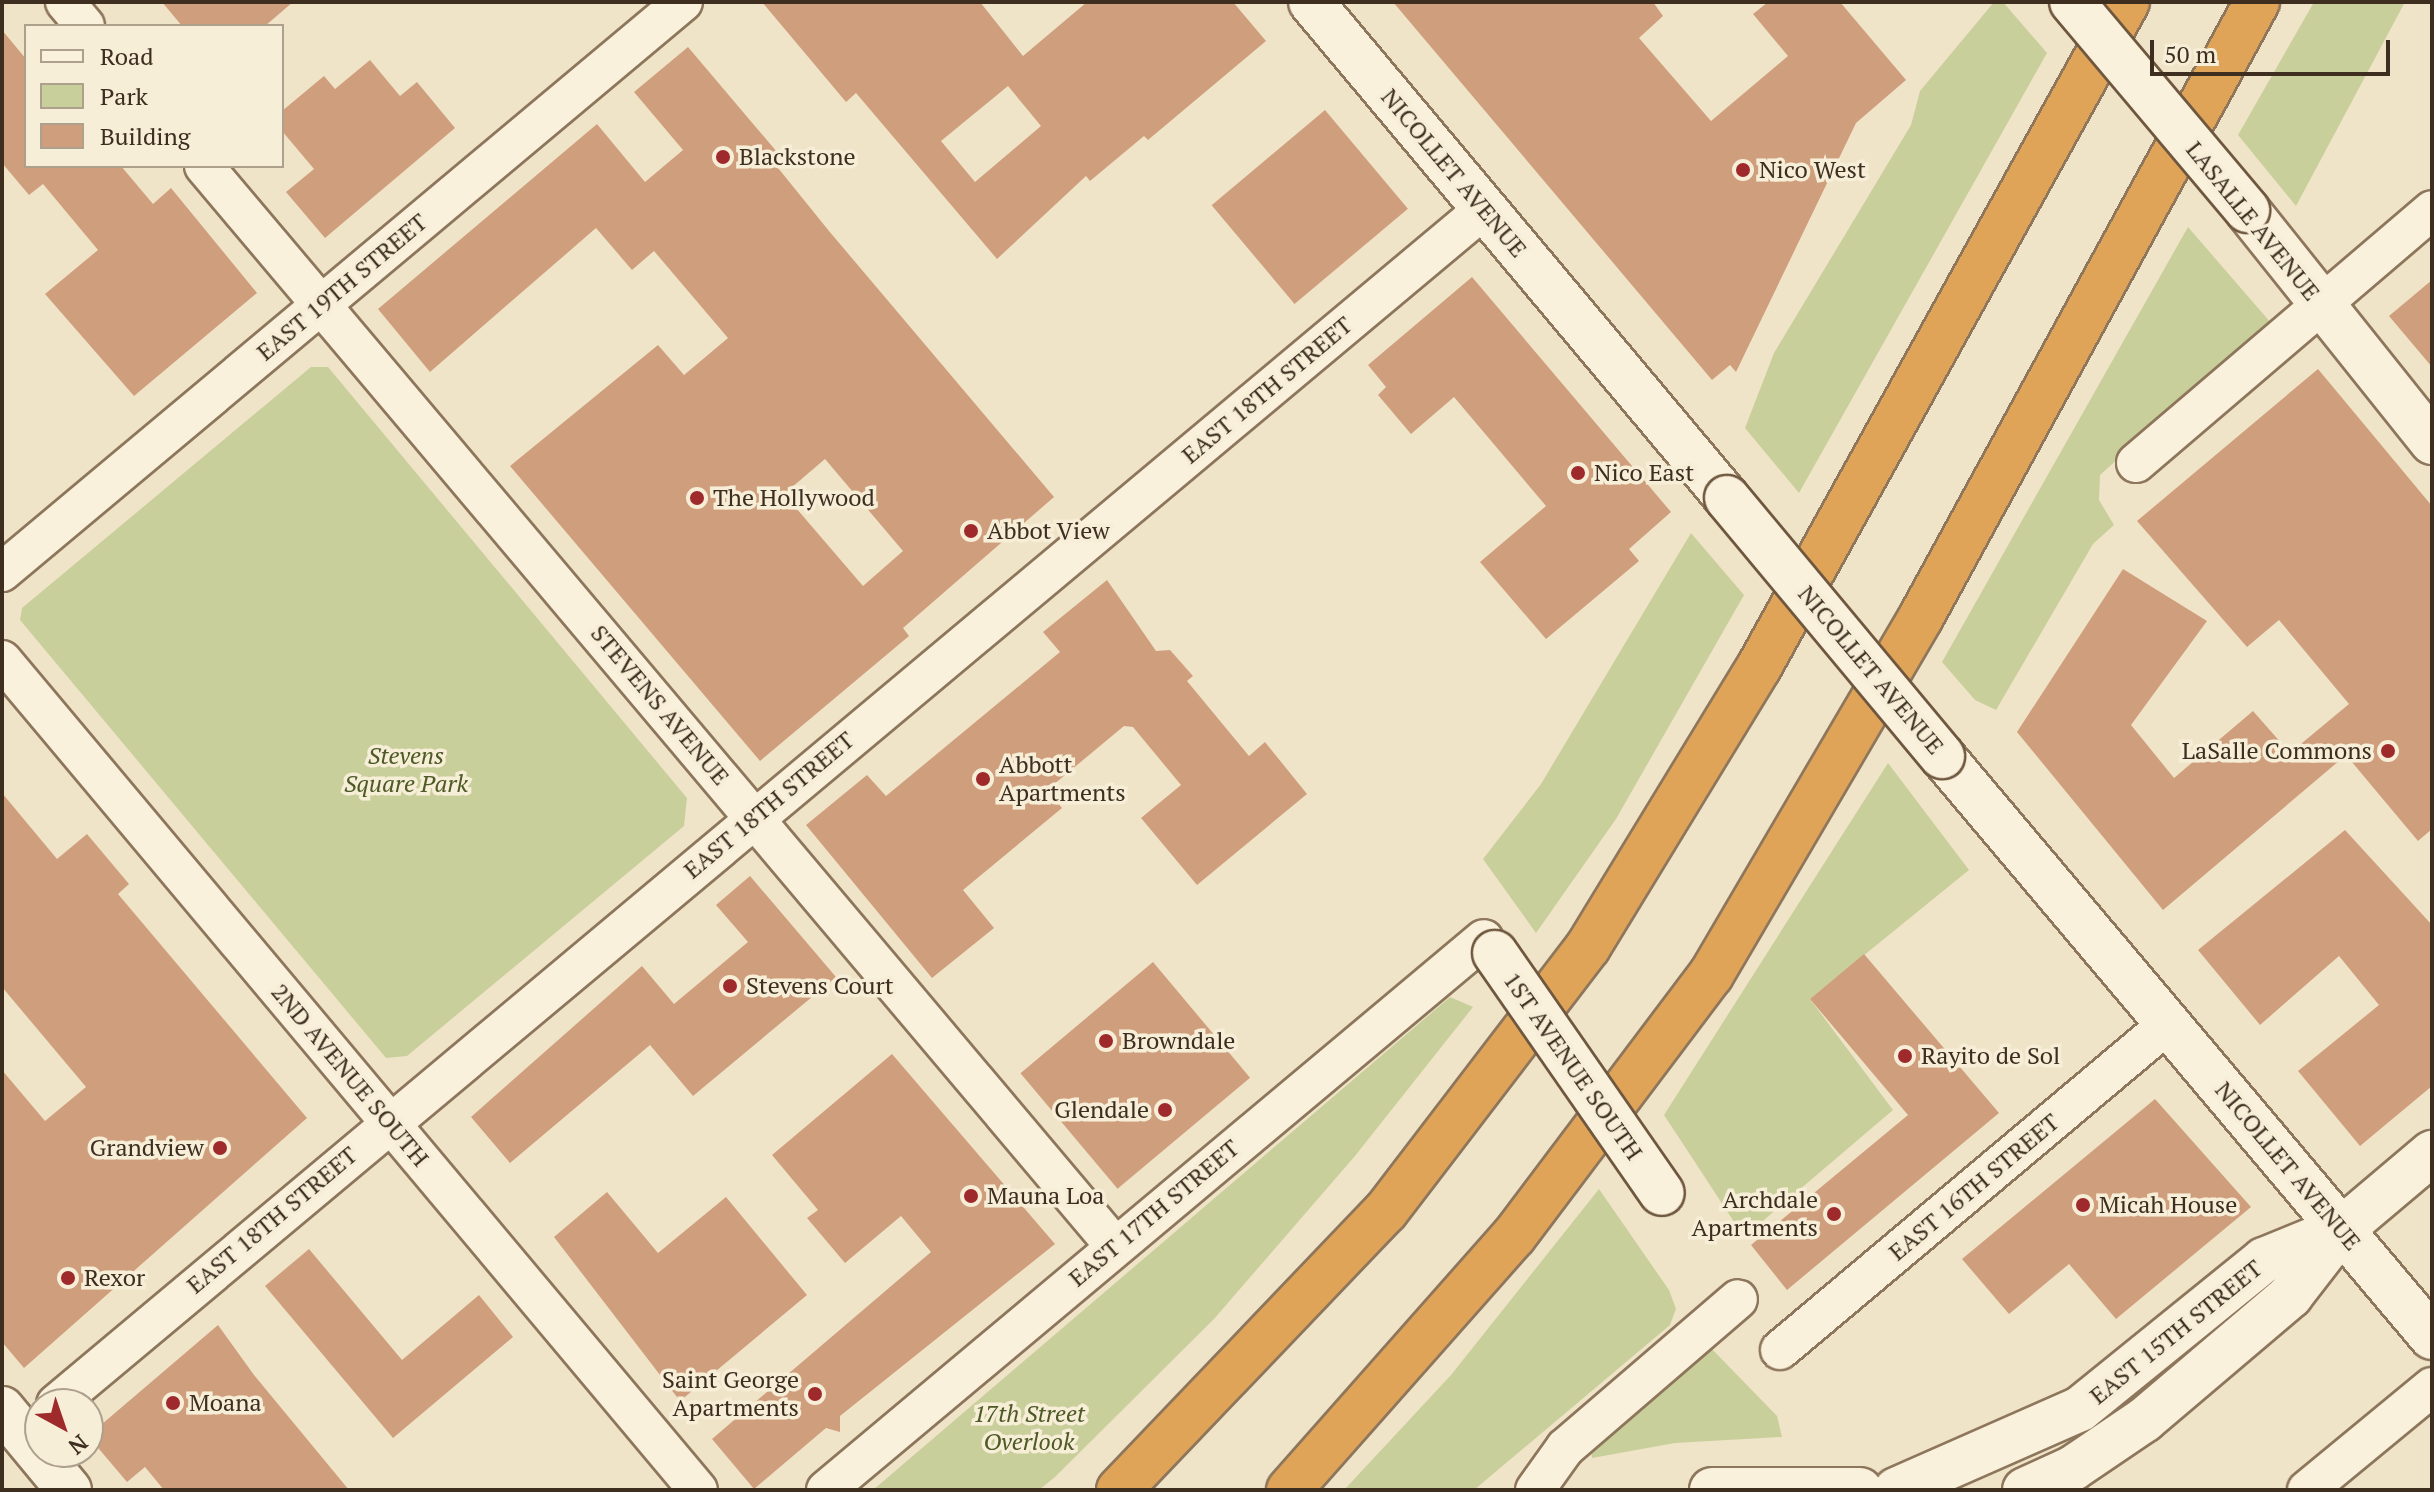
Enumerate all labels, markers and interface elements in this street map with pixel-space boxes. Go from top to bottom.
legend [24,24,284,168]
scale bar [2154,24,2394,74]
text: 50 m [2164,38,2216,70]
text: Road [100,40,154,72]
text: Park [100,80,148,112]
street label: NICOLLET AVENUE [1375,83,1533,263]
text: Building [100,120,190,152]
street label: LASALLE AVENUE [2180,135,2326,307]
place label: Blackstone [739,143,856,171]
marker: Blackstone [714,148,732,166]
place label: Nico West [1759,156,1866,184]
marker: Nico West [1734,161,1752,179]
street label: EAST 19TH STREET [251,207,433,367]
street label: EAST 18TH STREET [1176,310,1358,470]
place label: Nico East [1594,459,1694,487]
marker: Nico East [1569,464,1587,482]
place label: The Hollywood [713,484,875,512]
marker: The Hollywood [688,489,706,507]
place label: Abbot View [987,517,1110,545]
marker: Abbot View [962,522,980,540]
street label: NICOLLET AVENUE [1792,580,1950,760]
street label: STEVENS AVENUE [585,619,735,791]
street label: EAST 18TH STREET [678,725,860,885]
place label: LaSalle Commons [2182,737,2372,765]
park label: Stevens Square Park [344,742,468,798]
marker: LaSalle Commons [2379,742,2397,760]
place label: Abbott Apartments [999,751,1126,807]
marker: Abbott Apartments [974,770,992,788]
street label: 1ST AVENUE SOUTH [1497,966,1649,1166]
place label: Stevens Court [746,972,894,1000]
marker: Stevens Court [721,977,739,995]
street label: 2ND AVENUE SOUTH [265,978,435,1172]
place label: Browndale [1122,1027,1235,1055]
marker: Browndale [1097,1032,1115,1050]
place label: Rayito de Sol [1921,1042,2060,1070]
marker: Rayito de Sol [1896,1047,1914,1065]
street label: NICOLLET AVENUE [2209,1076,2367,1256]
place label: Glendale [1054,1096,1149,1124]
marker: Glendale [1156,1101,1174,1119]
street label: EAST 16TH STREET [1883,1107,2065,1267]
street label: EAST 17TH STREET [1063,1133,1245,1293]
place label: Grandview [90,1134,204,1162]
marker: Grandview [211,1139,229,1157]
street label: EAST 18TH STREET [181,1140,363,1300]
place label: Mauna Loa [987,1182,1104,1210]
place label: Archdale Apartments [1691,1186,1818,1242]
marker: Mauna Loa [962,1187,980,1205]
place label: Micah House [2099,1191,2237,1219]
marker: Micah House [2074,1196,2092,1214]
marker: Archdale Apartments [1825,1205,1843,1223]
street label: EAST 15TH STREET [2084,1254,2268,1410]
place label: Rexor [84,1264,145,1292]
marker: Rexor [59,1269,77,1287]
place label: Saint George Apartments [662,1366,799,1422]
marker: Saint George Apartments [806,1385,824,1403]
north arrow [24,1388,104,1468]
place label: Moana [189,1389,262,1417]
marker: Moana [164,1394,182,1412]
park label: 17th Street Overlook [973,1400,1085,1456]
text: N [63,1429,94,1462]

